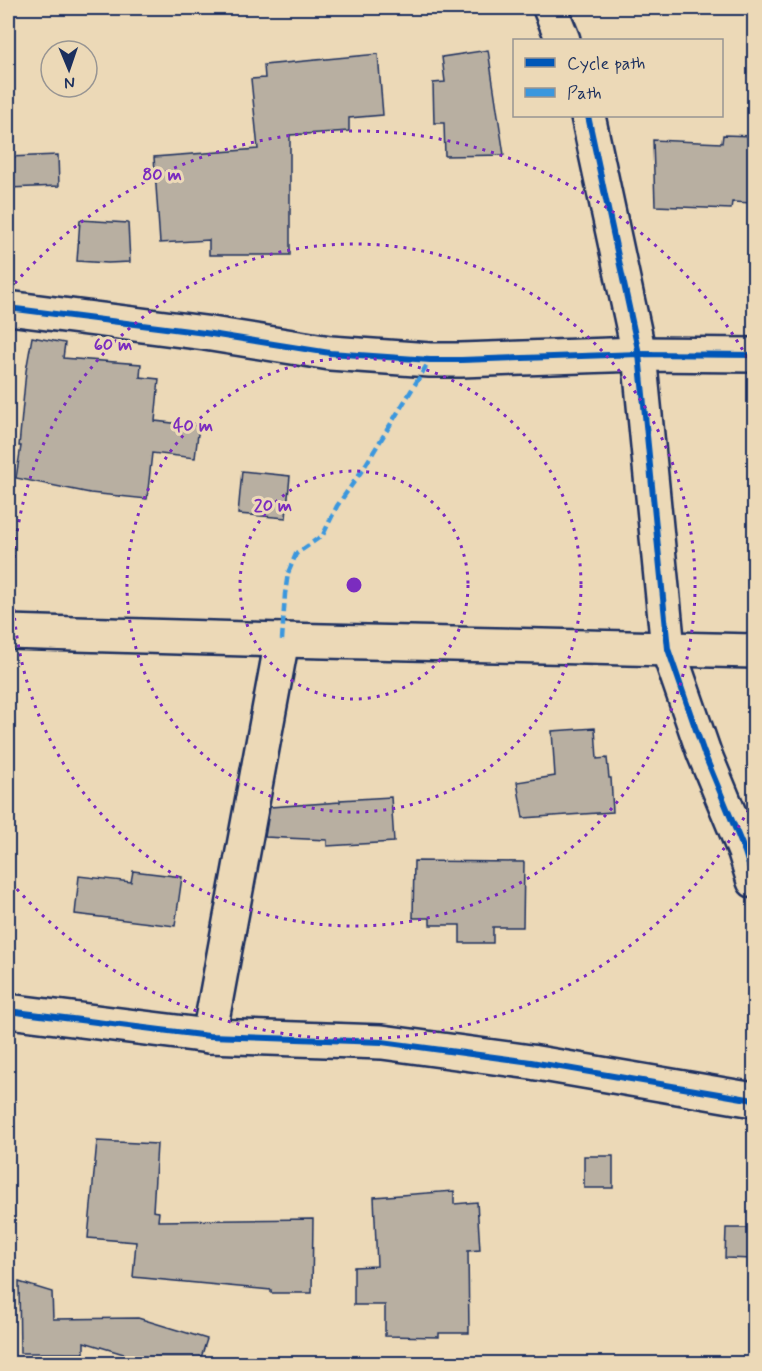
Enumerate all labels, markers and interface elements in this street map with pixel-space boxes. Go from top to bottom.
north arrow [39,39,99,99]
legend [513,39,723,117]
text: Cycle path [567,52,645,76]
text: N [64,72,75,93]
text: Path [567,82,602,106]
text: 80 m [142,163,182,187]
text: 60 m [94,333,132,357]
text: 40 m [173,414,213,438]
text: 20 m [254,494,292,518]
centre of rings [344,575,364,595]

